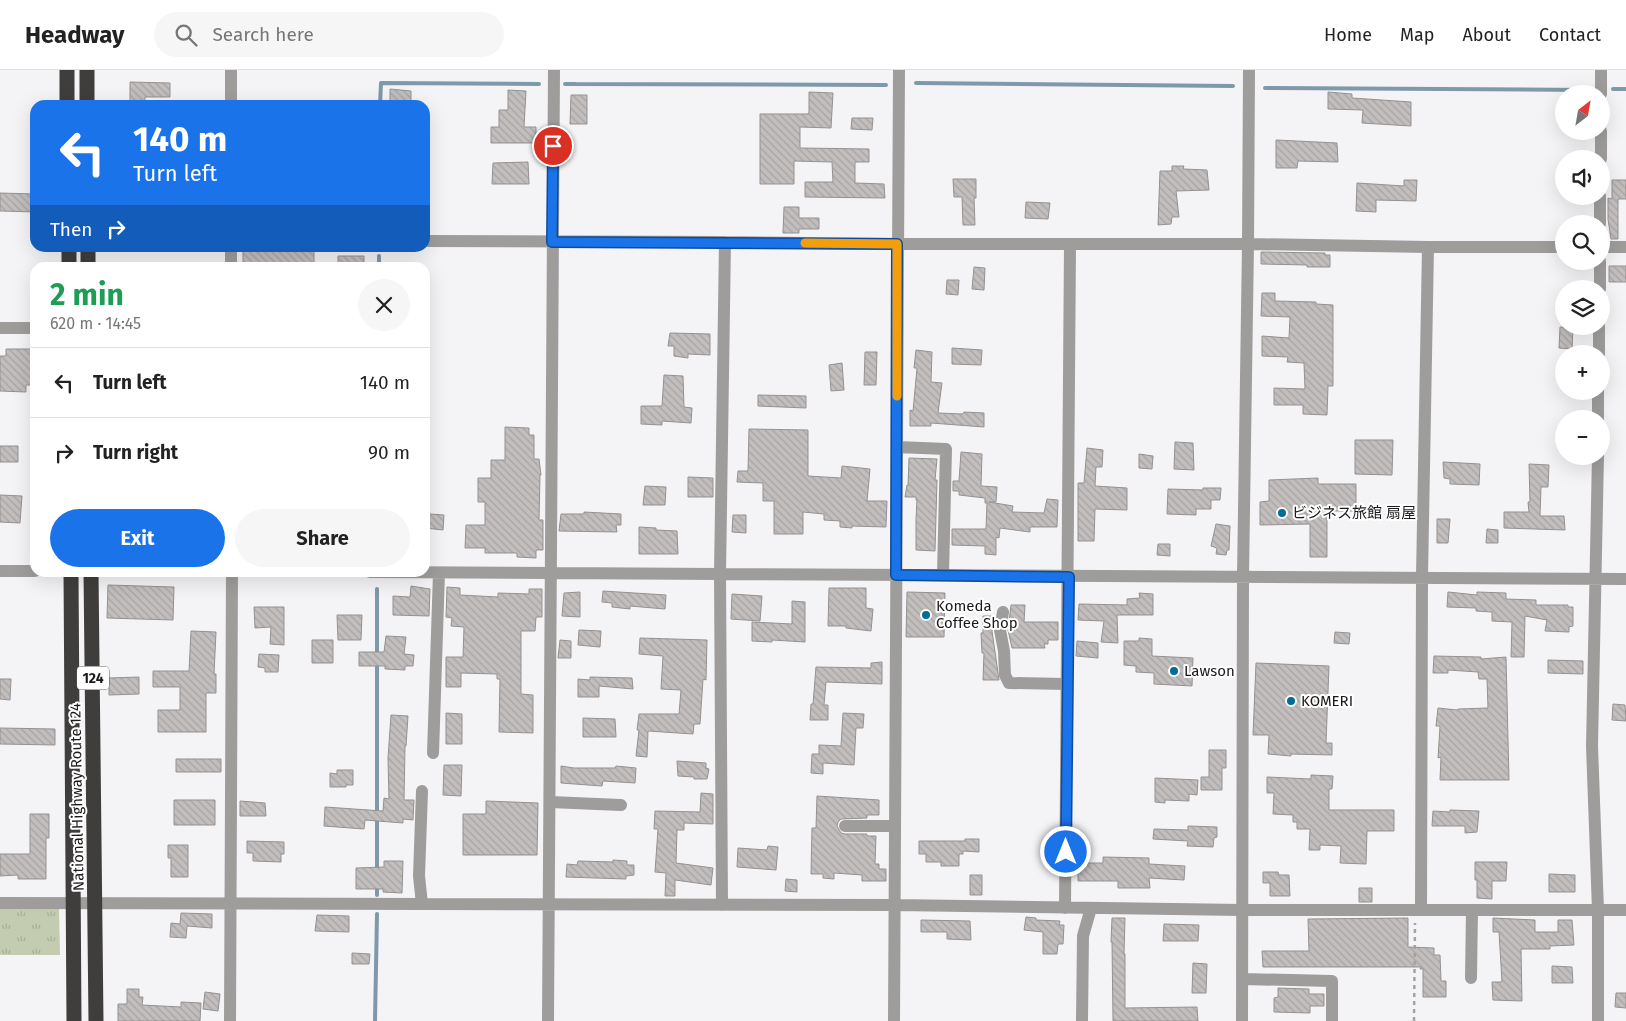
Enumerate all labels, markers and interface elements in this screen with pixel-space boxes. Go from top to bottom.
search box [154,12,504,57]
text: Headway [25,21,124,49]
icon: search [172,21,200,49]
text: Search here [212,23,314,46]
text: Home [1324,24,1372,46]
text: Map [1400,24,1434,46]
text: About [1462,24,1511,46]
text: Contact [1539,24,1601,46]
north arrow [1555,85,1610,140]
map controls [1555,85,1610,465]
text: 140 m [133,118,227,160]
icon: left [50,120,115,185]
pin [532,125,574,167]
icon: arrive [539,132,567,160]
button: sound [1555,150,1610,205]
text: Turn left [133,160,217,187]
icon: right [102,215,130,243]
button: search [1555,215,1610,270]
text: Then [50,218,92,241]
text: 2 min [50,277,124,313]
button: close [358,279,410,331]
button: layers [1555,280,1610,335]
text: 620 m · 14:45 [50,314,141,333]
button: + [1555,345,1610,400]
icon: left [50,369,78,397]
text: Turn left [93,371,167,394]
text: 140 m [360,371,410,394]
button: − [1555,410,1610,465]
icon: right [50,439,78,467]
text: Turn right [93,441,178,464]
text: 90 m [368,441,410,464]
place label: ビジネス旅館 扇屋 [1292,504,1416,522]
marker: ビジネス旅館 扇屋 [1276,507,1288,519]
button: Exit [50,509,225,567]
button: Share [235,509,410,567]
place label: Komeda Coffee Shop [936,597,1018,632]
marker: Komeda Coffee Shop [920,609,932,621]
place label: Lawson [1184,662,1235,680]
marker: Lawson [1168,665,1180,677]
road number: 124 [77,666,109,690]
place label: KOMERI [1301,692,1353,710]
marker: KOMERI [1285,695,1297,707]
street label: National Highway Route 124 [66,703,88,891]
position arrow [1039,825,1091,877]

